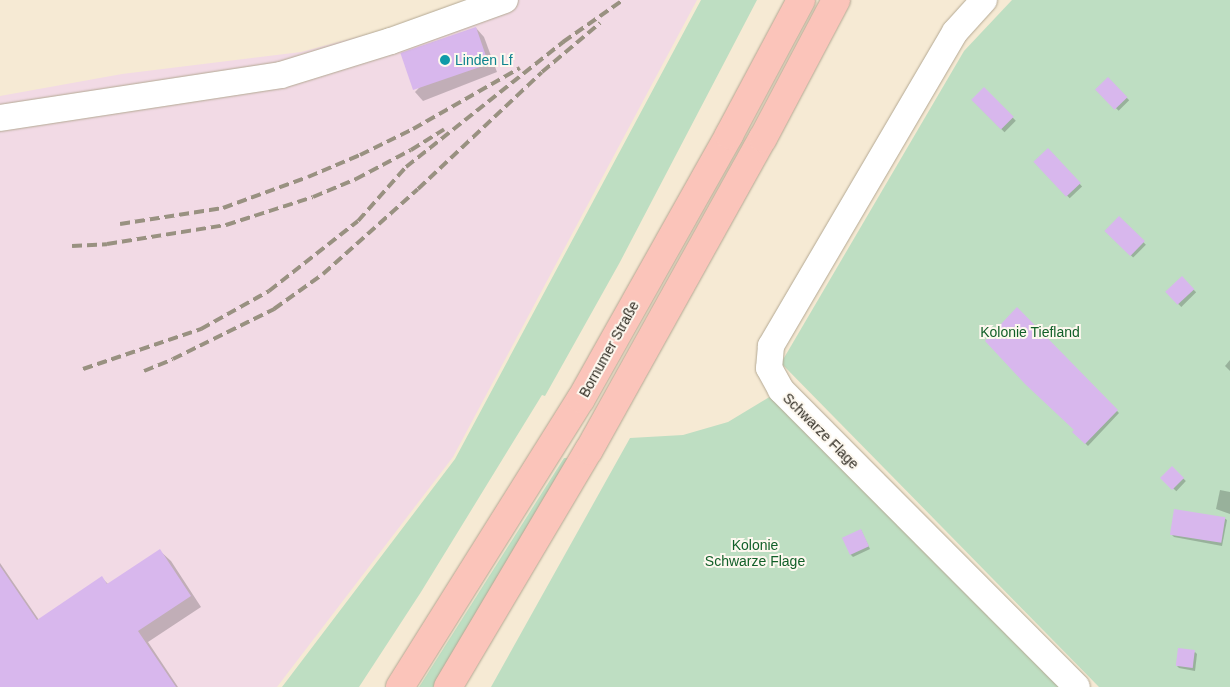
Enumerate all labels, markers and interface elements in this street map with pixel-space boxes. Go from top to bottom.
place label: Linden Lf [455,52,513,68]
marker: Linden Lf [439,54,451,66]
street label: Bornumer Straße [576,298,642,400]
park label: Kolonie Tiefland [980,324,1080,340]
street label: Schwarze Flage [780,390,862,472]
park label: Kolonie Schwarze Flage [705,537,805,570]

